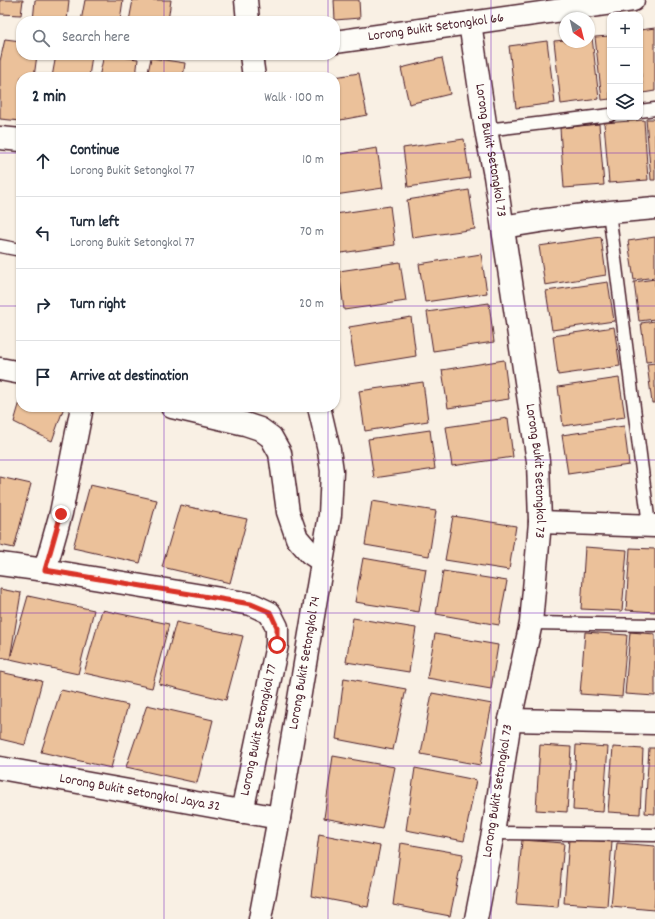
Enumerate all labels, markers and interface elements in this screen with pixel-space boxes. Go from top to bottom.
street label: Lorong Bukit Setongkol 66 [367,8,505,47]
north arrow [559,12,595,48]
map controls [607,12,643,120]
button: + [607,12,643,48]
search box [16,16,340,60]
icon: search [30,27,52,49]
text: Search here [62,27,130,49]
button: − [607,48,643,84]
street label: Lorong Bukit Setongkol 73 [469,82,511,219]
button: layers [607,84,643,120]
text: 2 min [32,86,66,110]
text: Walk · 100 m [264,89,324,108]
text: Continue [70,140,119,162]
icon: ahead [32,150,54,172]
text: 10 m [302,151,324,170]
text: Lorong Bukit Setongkol 77 [70,162,195,181]
text: Turn left [70,212,119,234]
icon: left [32,222,54,244]
text: 70 m [300,223,324,242]
text: Lorong Bukit Setongkol 77 [70,234,195,253]
icon: right [32,294,54,316]
text: Turn right [70,294,126,316]
text: 20 m [299,295,324,314]
icon: arrive [32,366,54,388]
text: Arrive at destination [70,366,188,388]
street label: Lorong Bukit Setongkol 73 [519,402,550,539]
route end [52,505,70,523]
street label: Lorong Bukit Setongkol 74 [284,595,326,731]
route start [268,636,286,654]
street label: Lorong Bukit Setongkol 77 [235,662,283,798]
street label: Lorong Bukit Setongkol 73 [478,723,518,859]
street label: Lorong Bukit Setongkol Jaya 32 [58,769,222,817]

